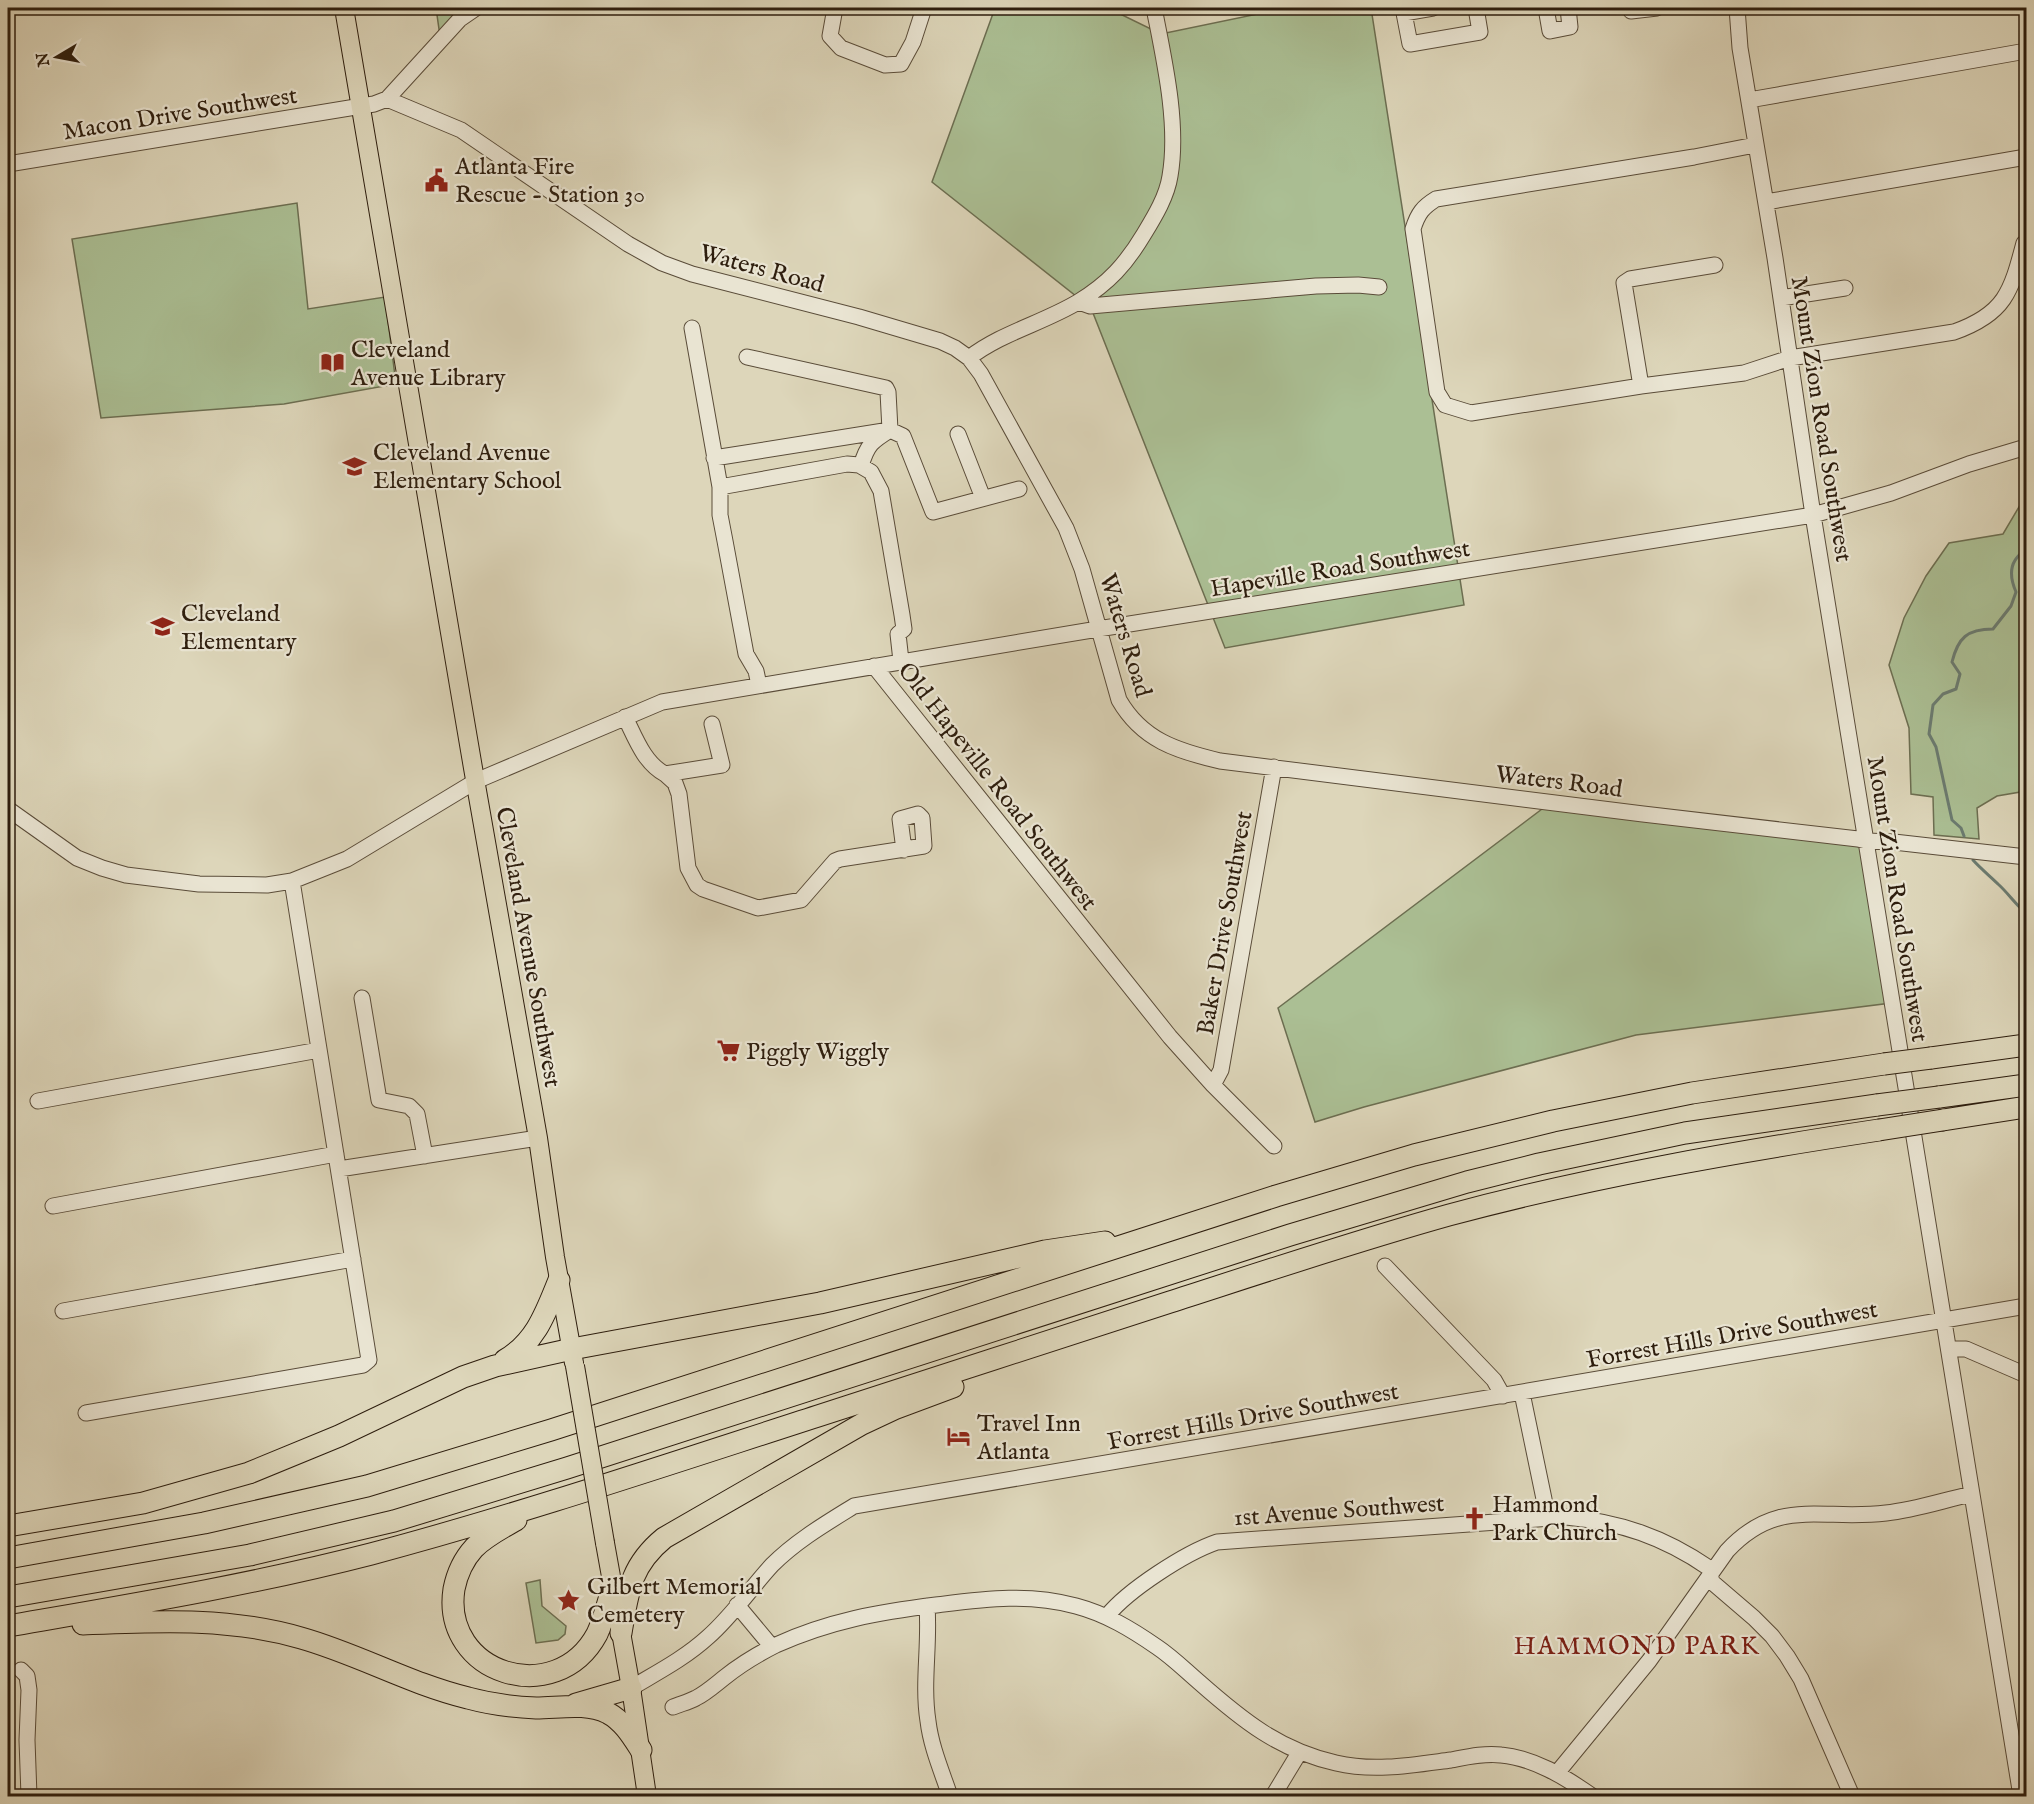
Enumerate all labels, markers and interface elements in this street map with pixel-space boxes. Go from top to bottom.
north arrow [27,27,87,87]
text: N [33,51,55,69]
street label: Macon Drive Southwest [61,81,300,148]
place label: Atlanta Fire Rescue - Station 30 [454,152,645,211]
public building icon: Atlanta Fire Rescue - Station 30 [424,167,450,193]
street label: Waters Road [696,238,828,301]
street label: Mount Zion Road Southwest [1783,274,1858,564]
place label: Cleveland Avenue Library [350,335,506,394]
library icon: Cleveland Avenue Library [320,350,346,376]
place label: Cleveland Avenue Elementary School [373,438,562,497]
school or university icon: Cleveland Avenue Elementary School [342,453,368,479]
street label: Hapeville Road Southwest [1208,534,1472,605]
street label: Waters Road [1091,570,1158,701]
place label: Cleveland Elementary [181,599,297,658]
school or university icon: Cleveland Elementary [150,614,176,640]
street label: Old Hapeville Road Southwest [890,656,1103,917]
street label: Mount Zion Road Southwest [1859,754,1934,1044]
street label: Waters Road [1494,759,1624,806]
street label: Cleveland Avenue Southwest [488,805,567,1090]
street label: Baker Drive Southwest [1191,809,1260,1038]
place label: Piggly Wiggly [746,1037,889,1068]
supermarket icon: Piggly Wiggly [715,1038,741,1064]
street label: Forrest Hills Drive Southwest [1584,1295,1880,1376]
street label: Forrest Hills Drive Southwest [1105,1377,1401,1458]
place label: Travel Inn Atlanta [976,1409,1081,1468]
hotel icon: Travel Inn Atlanta [946,1424,972,1450]
street label: 1st Avenue Southwest [1233,1489,1445,1534]
place label: Hammond Park Church [1492,1490,1617,1549]
church icon: Hammond Park Church [1461,1505,1487,1531]
place label: Gilbert Memorial Cemetery [587,1572,763,1631]
place icon: Gilbert Memorial Cemetery [556,1587,582,1613]
district label: HAMMOND PARK [1513,1630,1761,1663]

